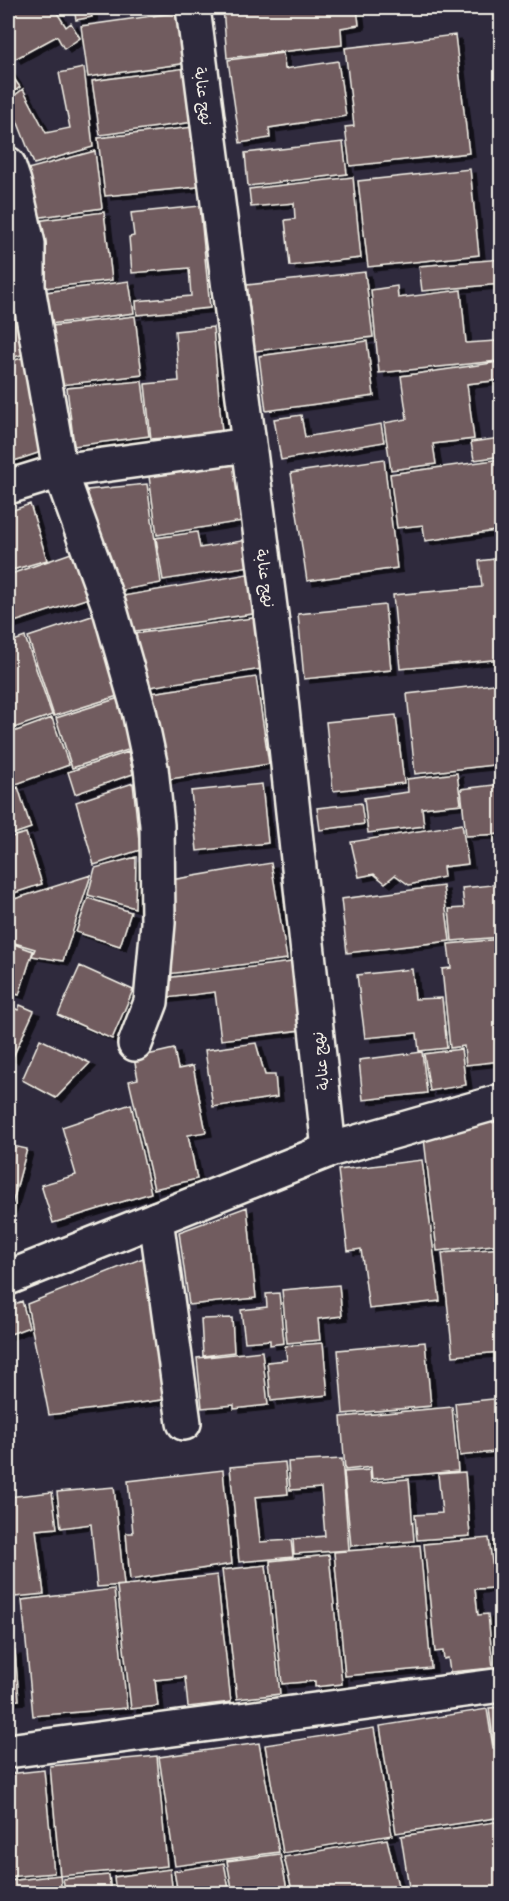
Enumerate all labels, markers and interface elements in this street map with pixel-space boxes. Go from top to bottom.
street label: نهج عنابة [186,65,221,127]
street label: نهج عنابة [247,547,284,609]
street label: نهج عنابة [303,1030,338,1092]

